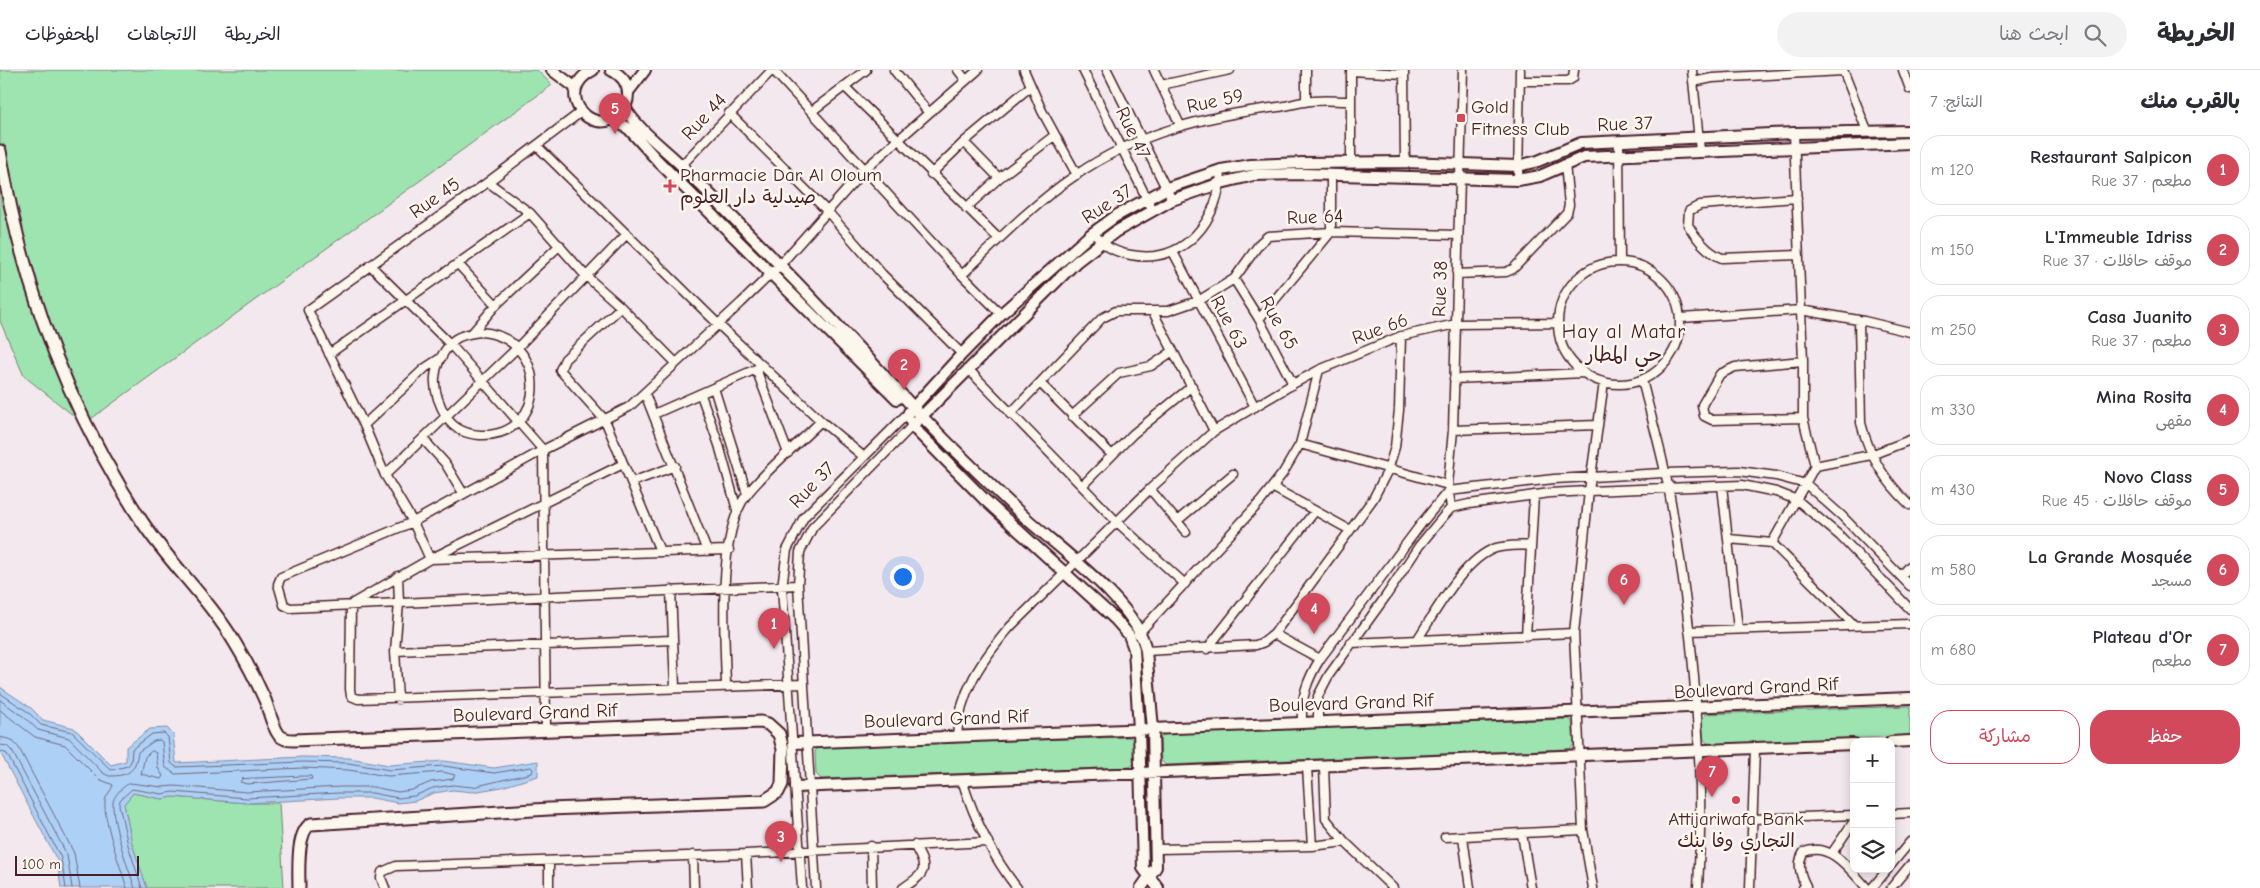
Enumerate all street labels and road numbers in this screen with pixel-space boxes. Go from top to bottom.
street label: Rue 59 [1185,84,1245,118]
street label: Rue 44 [677,89,731,145]
street label: Rue 47 [1111,103,1155,163]
street label: Rue 37 [1597,112,1653,136]
street label: Rue 45 [406,173,464,223]
street label: Rue 37 [1078,180,1136,228]
street label: Rue 64 [1286,205,1344,229]
street label: Rue 38 [1428,260,1452,318]
street label: Rue 63 [1206,292,1252,352]
street label: Rue 65 [1255,293,1303,353]
street label: Rue 66 [1349,309,1411,349]
street label: Rue 37 [785,457,839,513]
street label: Boulevard Grand Rif [1673,673,1840,703]
street label: Boulevard Grand Rif [1268,689,1435,717]
street label: Boulevard Grand Rif [452,699,619,727]
street label: Boulevard Grand Rif [863,705,1030,733]

